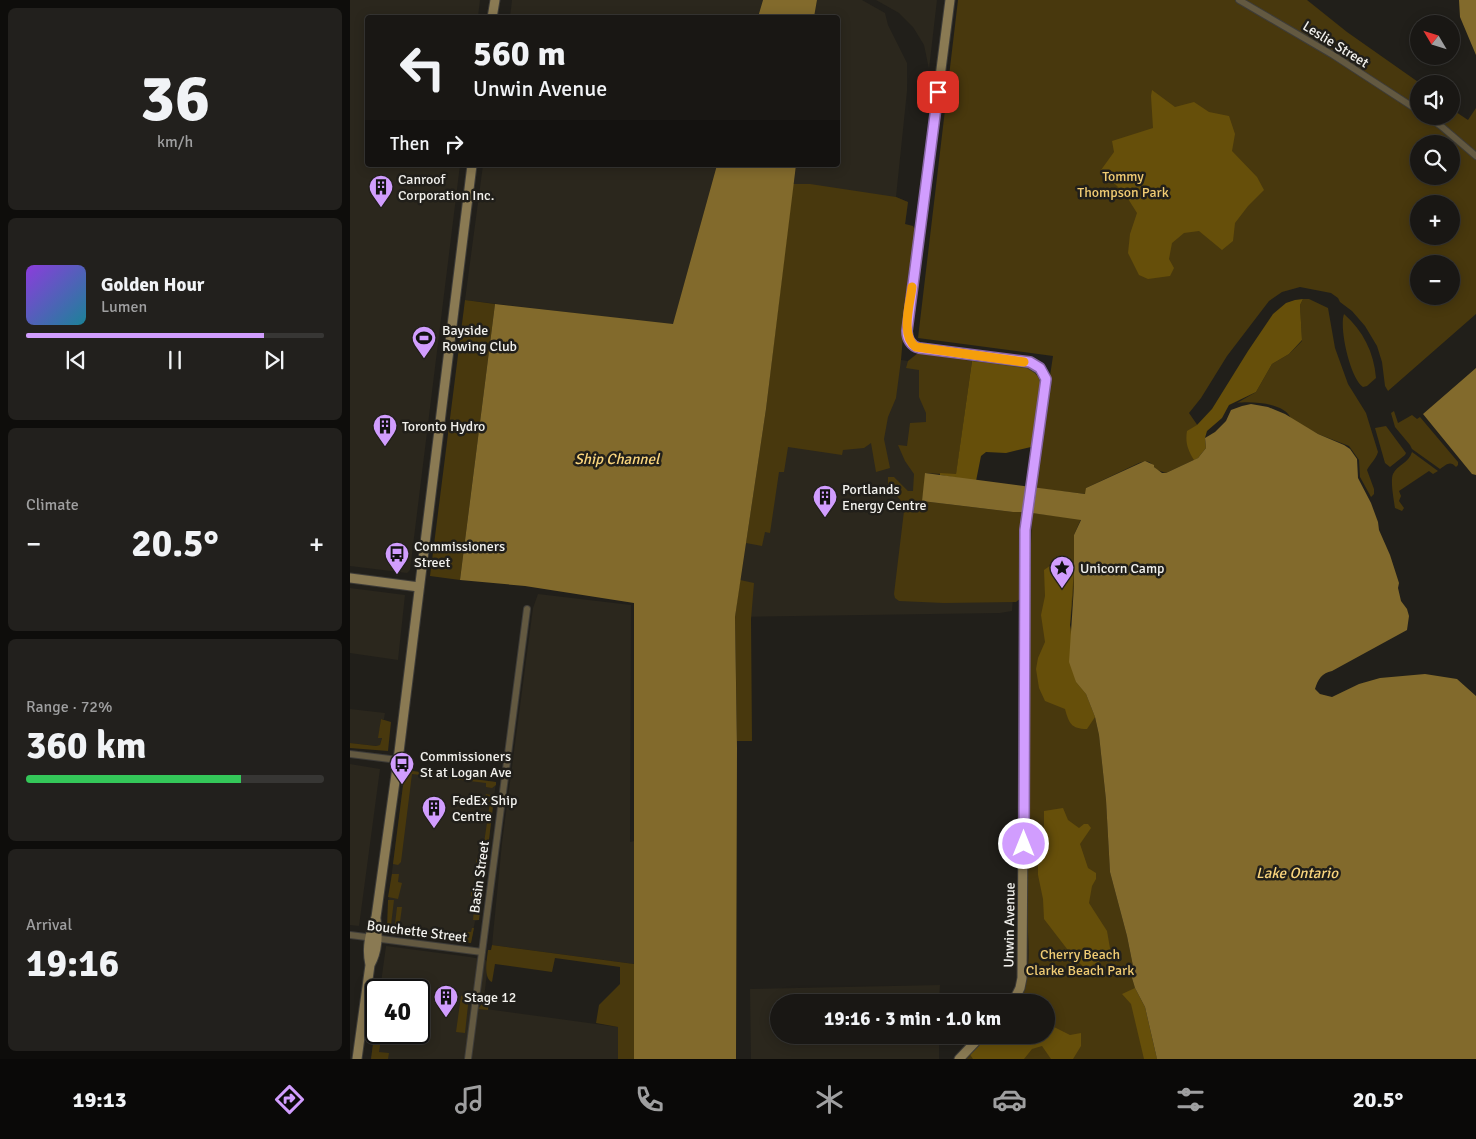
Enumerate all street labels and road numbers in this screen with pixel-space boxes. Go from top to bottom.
street label: Leslie Street [1300,17,1372,71]
street label: Basin Street [466,840,493,914]
street label: Unwin Avenue [1000,882,1019,968]
street label: Bouchette Street [366,917,468,946]

